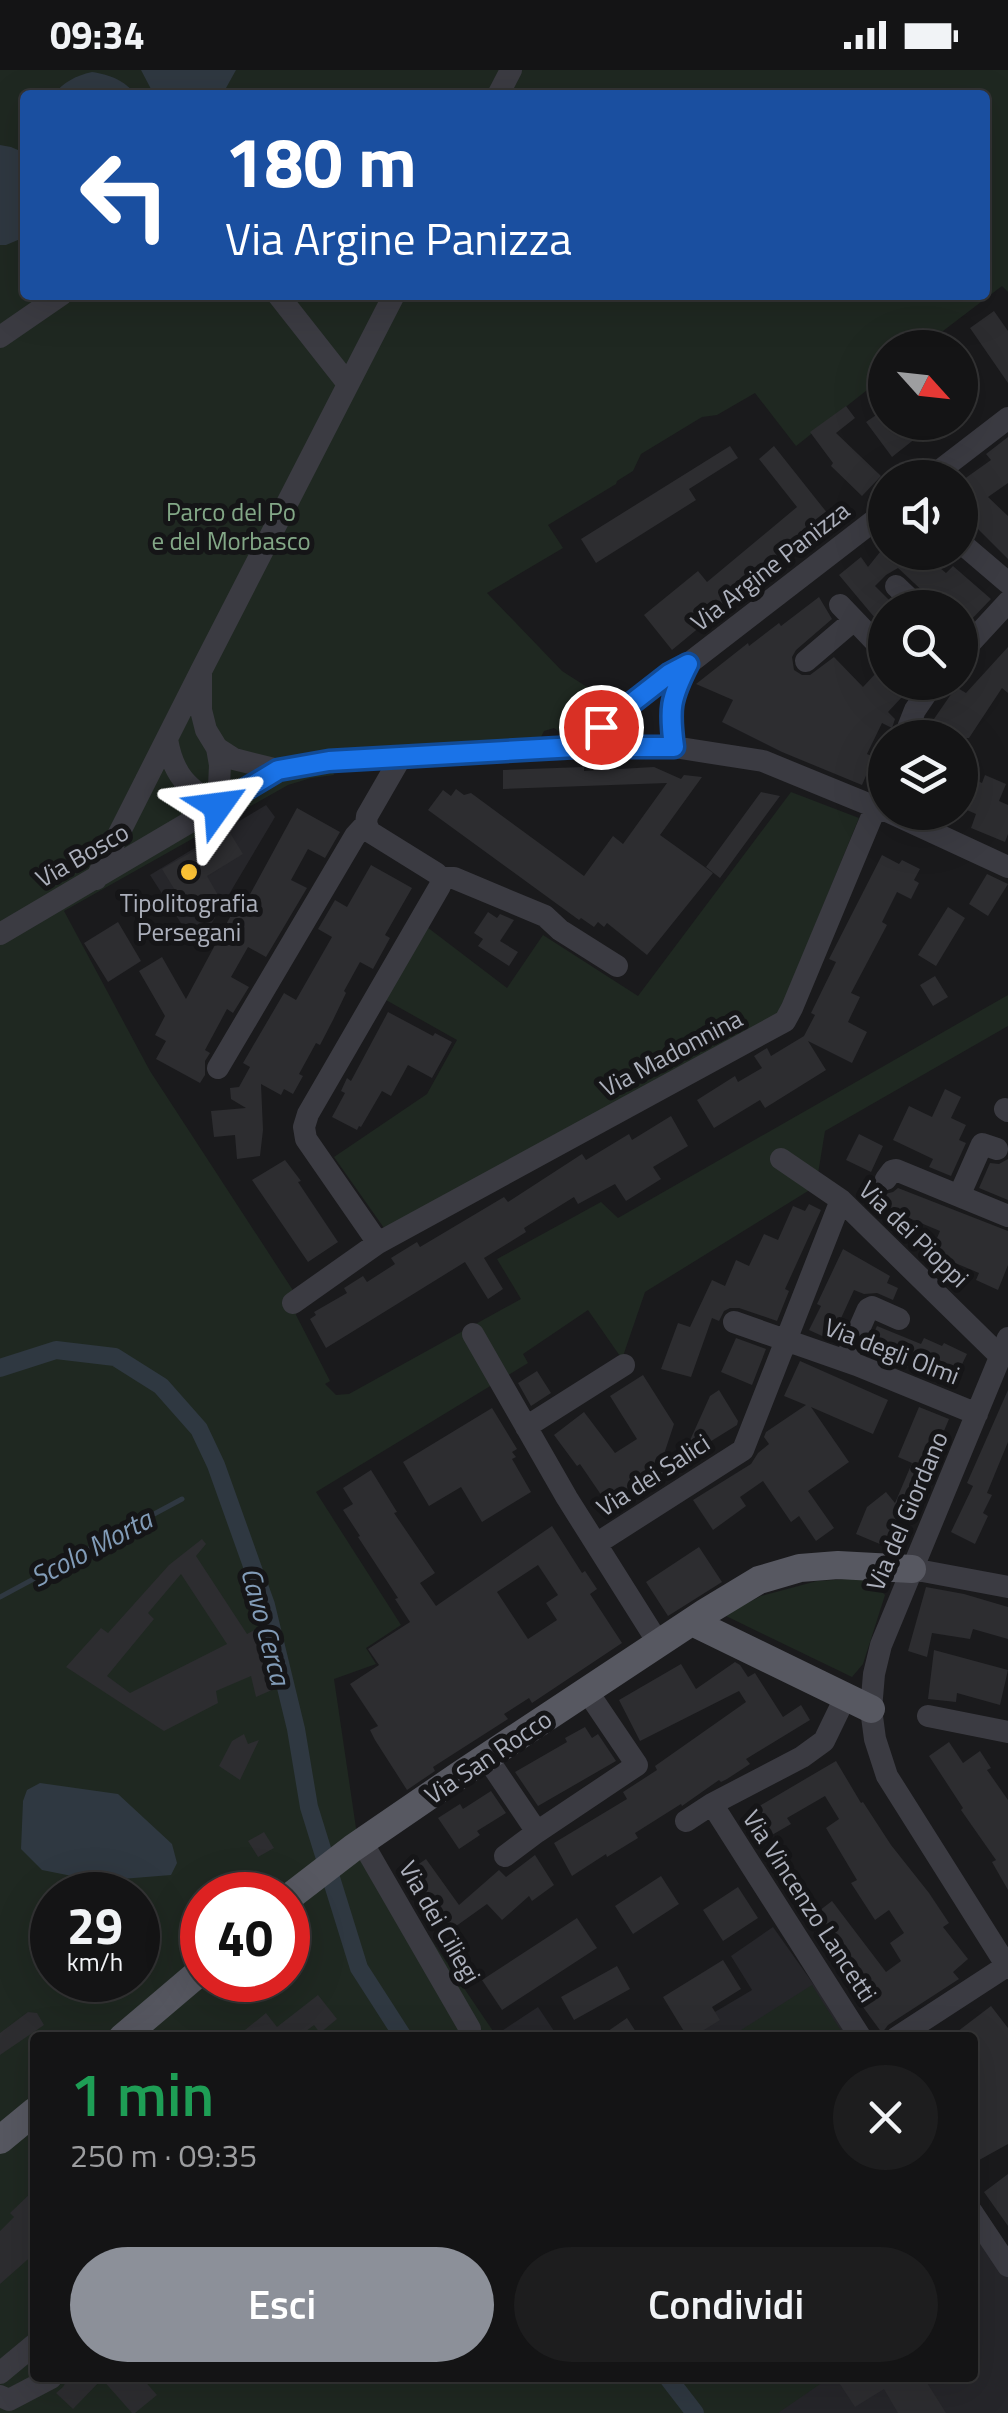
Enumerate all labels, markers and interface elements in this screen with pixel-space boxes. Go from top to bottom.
text: 09:34 [50,6,145,64]
text: 180 m [225,108,417,214]
icon: left [60,130,190,260]
text: Via Argine Panizza [225,204,572,272]
north arrow [868,330,978,440]
map controls [868,330,978,830]
button: sound [868,460,978,570]
street label: Via Argine Panizza [682,491,858,640]
park label: Parco del Po e del Morbasco [151,493,311,560]
button: search [868,590,978,700]
pin [559,685,644,770]
icon: arrive [574,700,629,755]
button: layers [868,720,978,830]
position arrow [166,754,270,858]
street label: Via Bosco [28,813,136,897]
marker: Tipolitografia Persegani [178,861,200,883]
place label: Tipolitografia Persegani [120,884,259,951]
street label: Via Madonnina [593,999,749,1106]
street label: Via dei Pioppi [850,1172,978,1296]
street label: Via degli Olmi [819,1308,965,1394]
street label: Via dei Salici [589,1424,717,1526]
street label: Via del Giordano [856,1425,958,1597]
water label: Scolo Morta [22,1497,161,1598]
water label: Cavo Cerca [230,1562,303,1692]
street label: Via San Rocco [417,1700,559,1814]
street label: Via Vincenzo Lancetti [733,1802,887,2010]
street label: Via dei Ciliegi [390,1854,490,1990]
speed limit sign: 40 [180,1872,310,2002]
text: 29 [67,1887,123,1963]
text: km/h [67,1943,123,1981]
text: 1 min [70,2048,214,2139]
button: close [833,2065,938,2170]
text: 250 m · 09:35 [70,2131,257,2179]
button: Esci [70,2247,494,2362]
button: Condividi [514,2247,938,2362]

